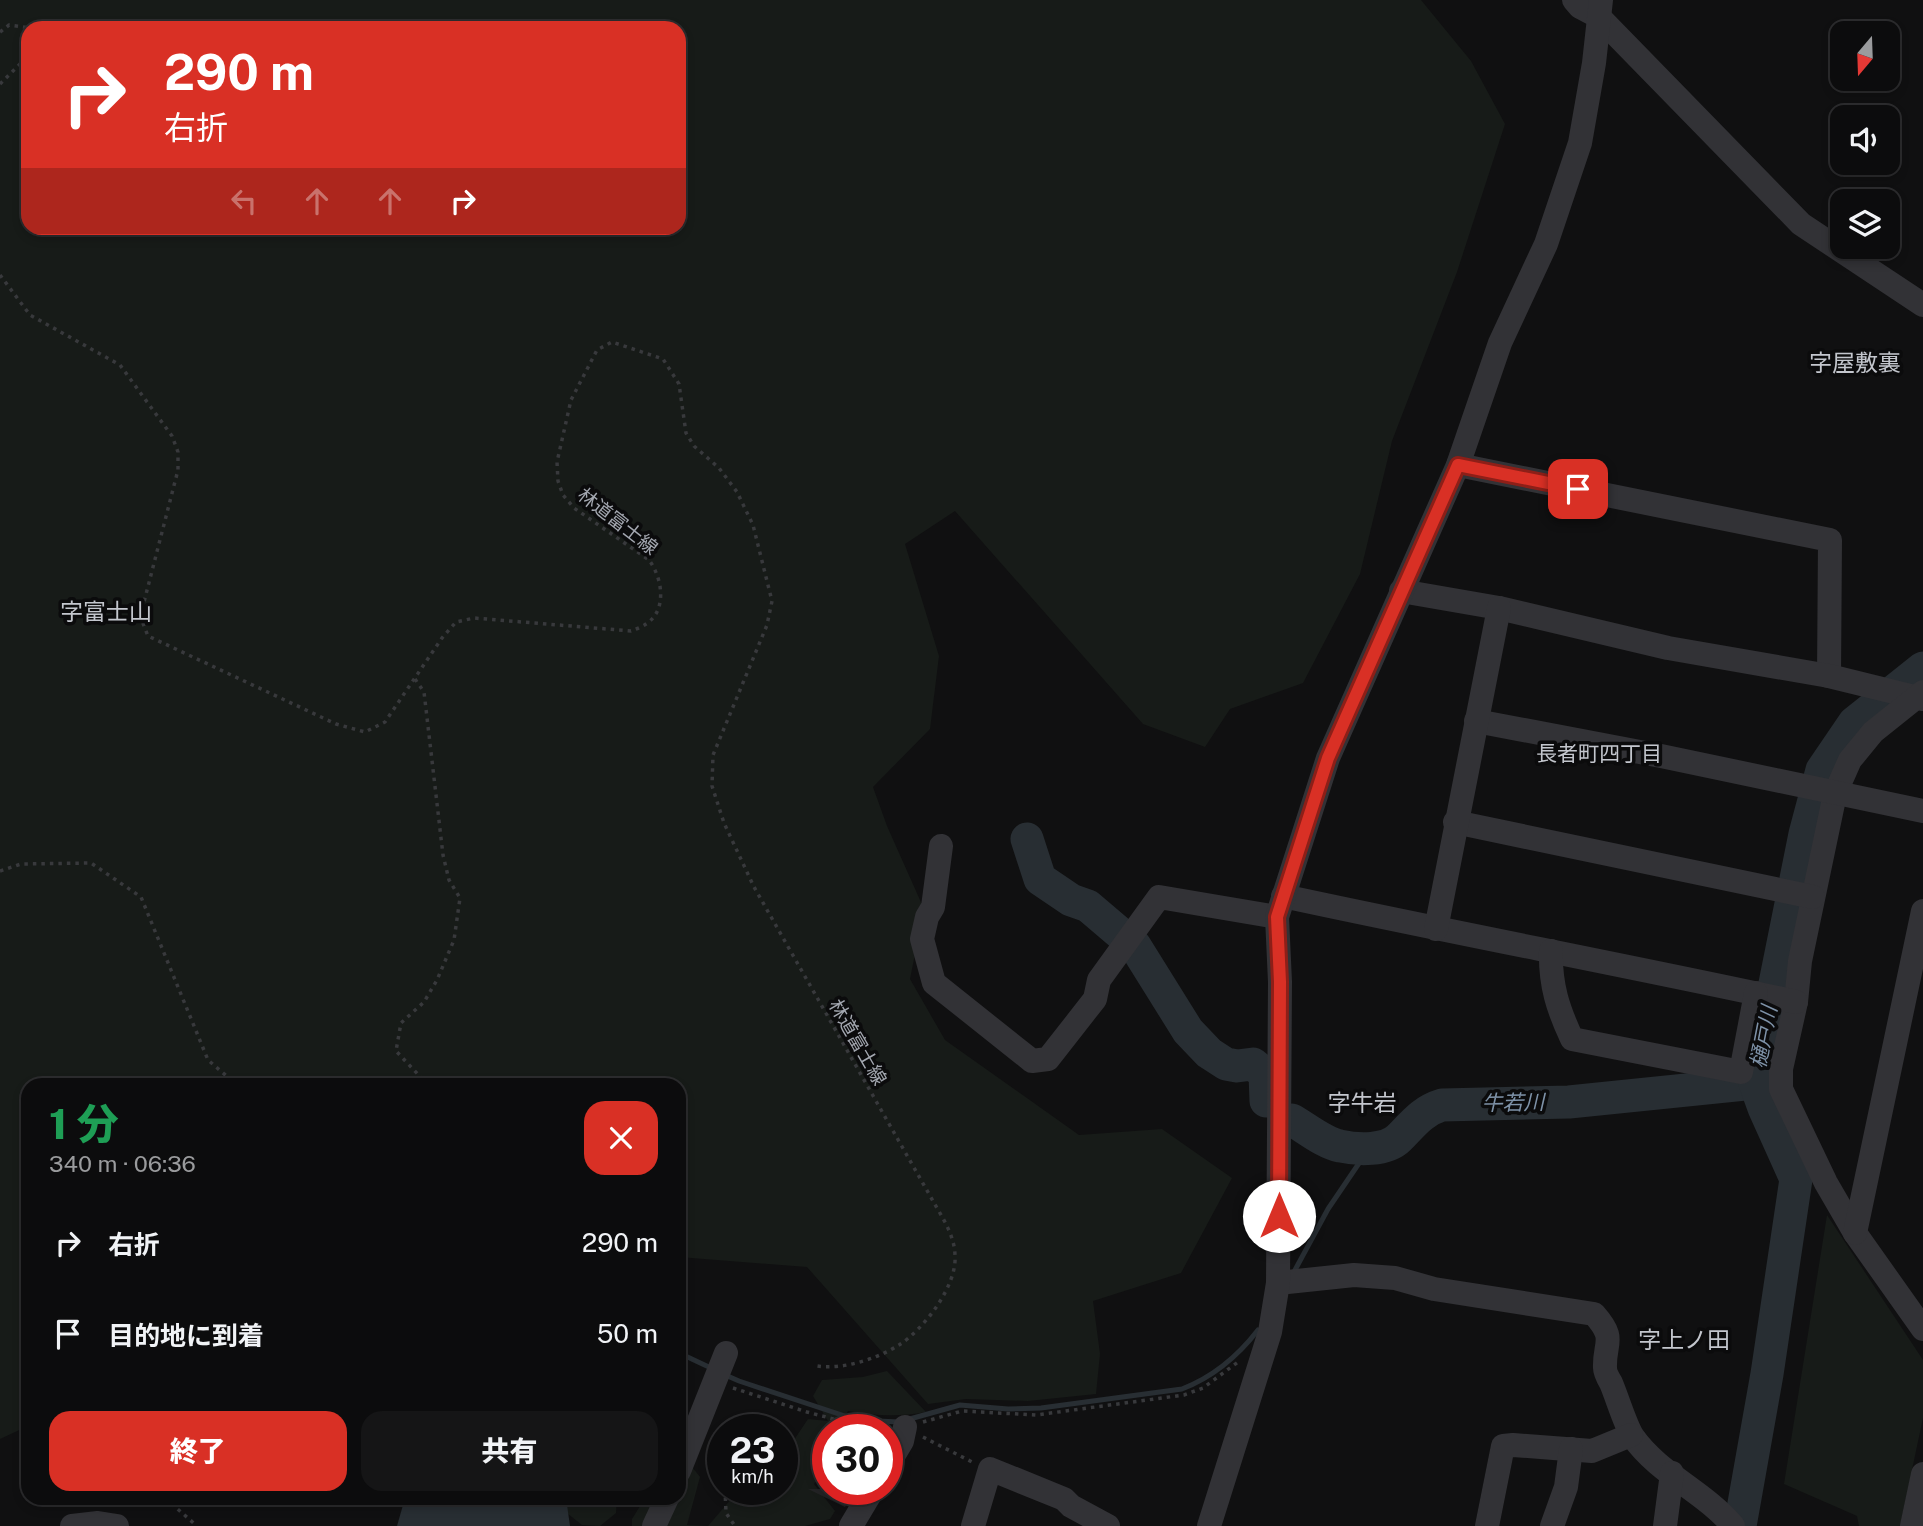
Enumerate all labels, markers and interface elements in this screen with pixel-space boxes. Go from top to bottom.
north arrow [1830,21,1900,91]
map controls [1830,21,1900,259]
text: 290 m [164,43,314,101]
icon: right [49,49,140,140]
button: sound [1830,105,1900,175]
text: 右折 [164,109,228,146]
icon: left [225,182,263,220]
icon: ahead [298,182,336,220]
icon: ahead [371,182,409,220]
icon: right [444,182,482,220]
button: layers [1830,189,1900,259]
district label: 字屋敷裏 [1809,349,1901,376]
pin [1548,459,1608,519]
icon: arrive [1559,470,1597,508]
street label: 林道富士線 [574,483,662,559]
district label: 字富士山 [60,598,152,625]
district label: 長者町四丁目 [1536,741,1662,766]
street label: 林道富士線 [825,995,891,1089]
water label: 樋戸川 [1745,1002,1782,1070]
district label: 字牛岩 [1328,1089,1397,1116]
water label: 牛若川 [1481,1089,1547,1116]
text: 1 分 [49,1099,119,1148]
button: close [584,1101,658,1175]
text: 340 m · 06:36 [49,1150,196,1177]
position arrow [1242,1179,1316,1253]
icon: right [49,1224,87,1262]
text: 290 m [582,1227,658,1258]
text: 右折 [108,1229,160,1260]
icon: arrive [49,1315,87,1353]
text: 50 m [597,1318,658,1349]
text: 目的地に到着 [108,1320,264,1351]
district label: 字上ノ田 [1638,1326,1730,1353]
button: 終了 [49,1411,347,1491]
button: 共有 [361,1411,658,1491]
speed limit sign: 30 [812,1414,903,1505]
text: 23 [730,1430,775,1471]
text: km/h [731,1466,774,1487]

